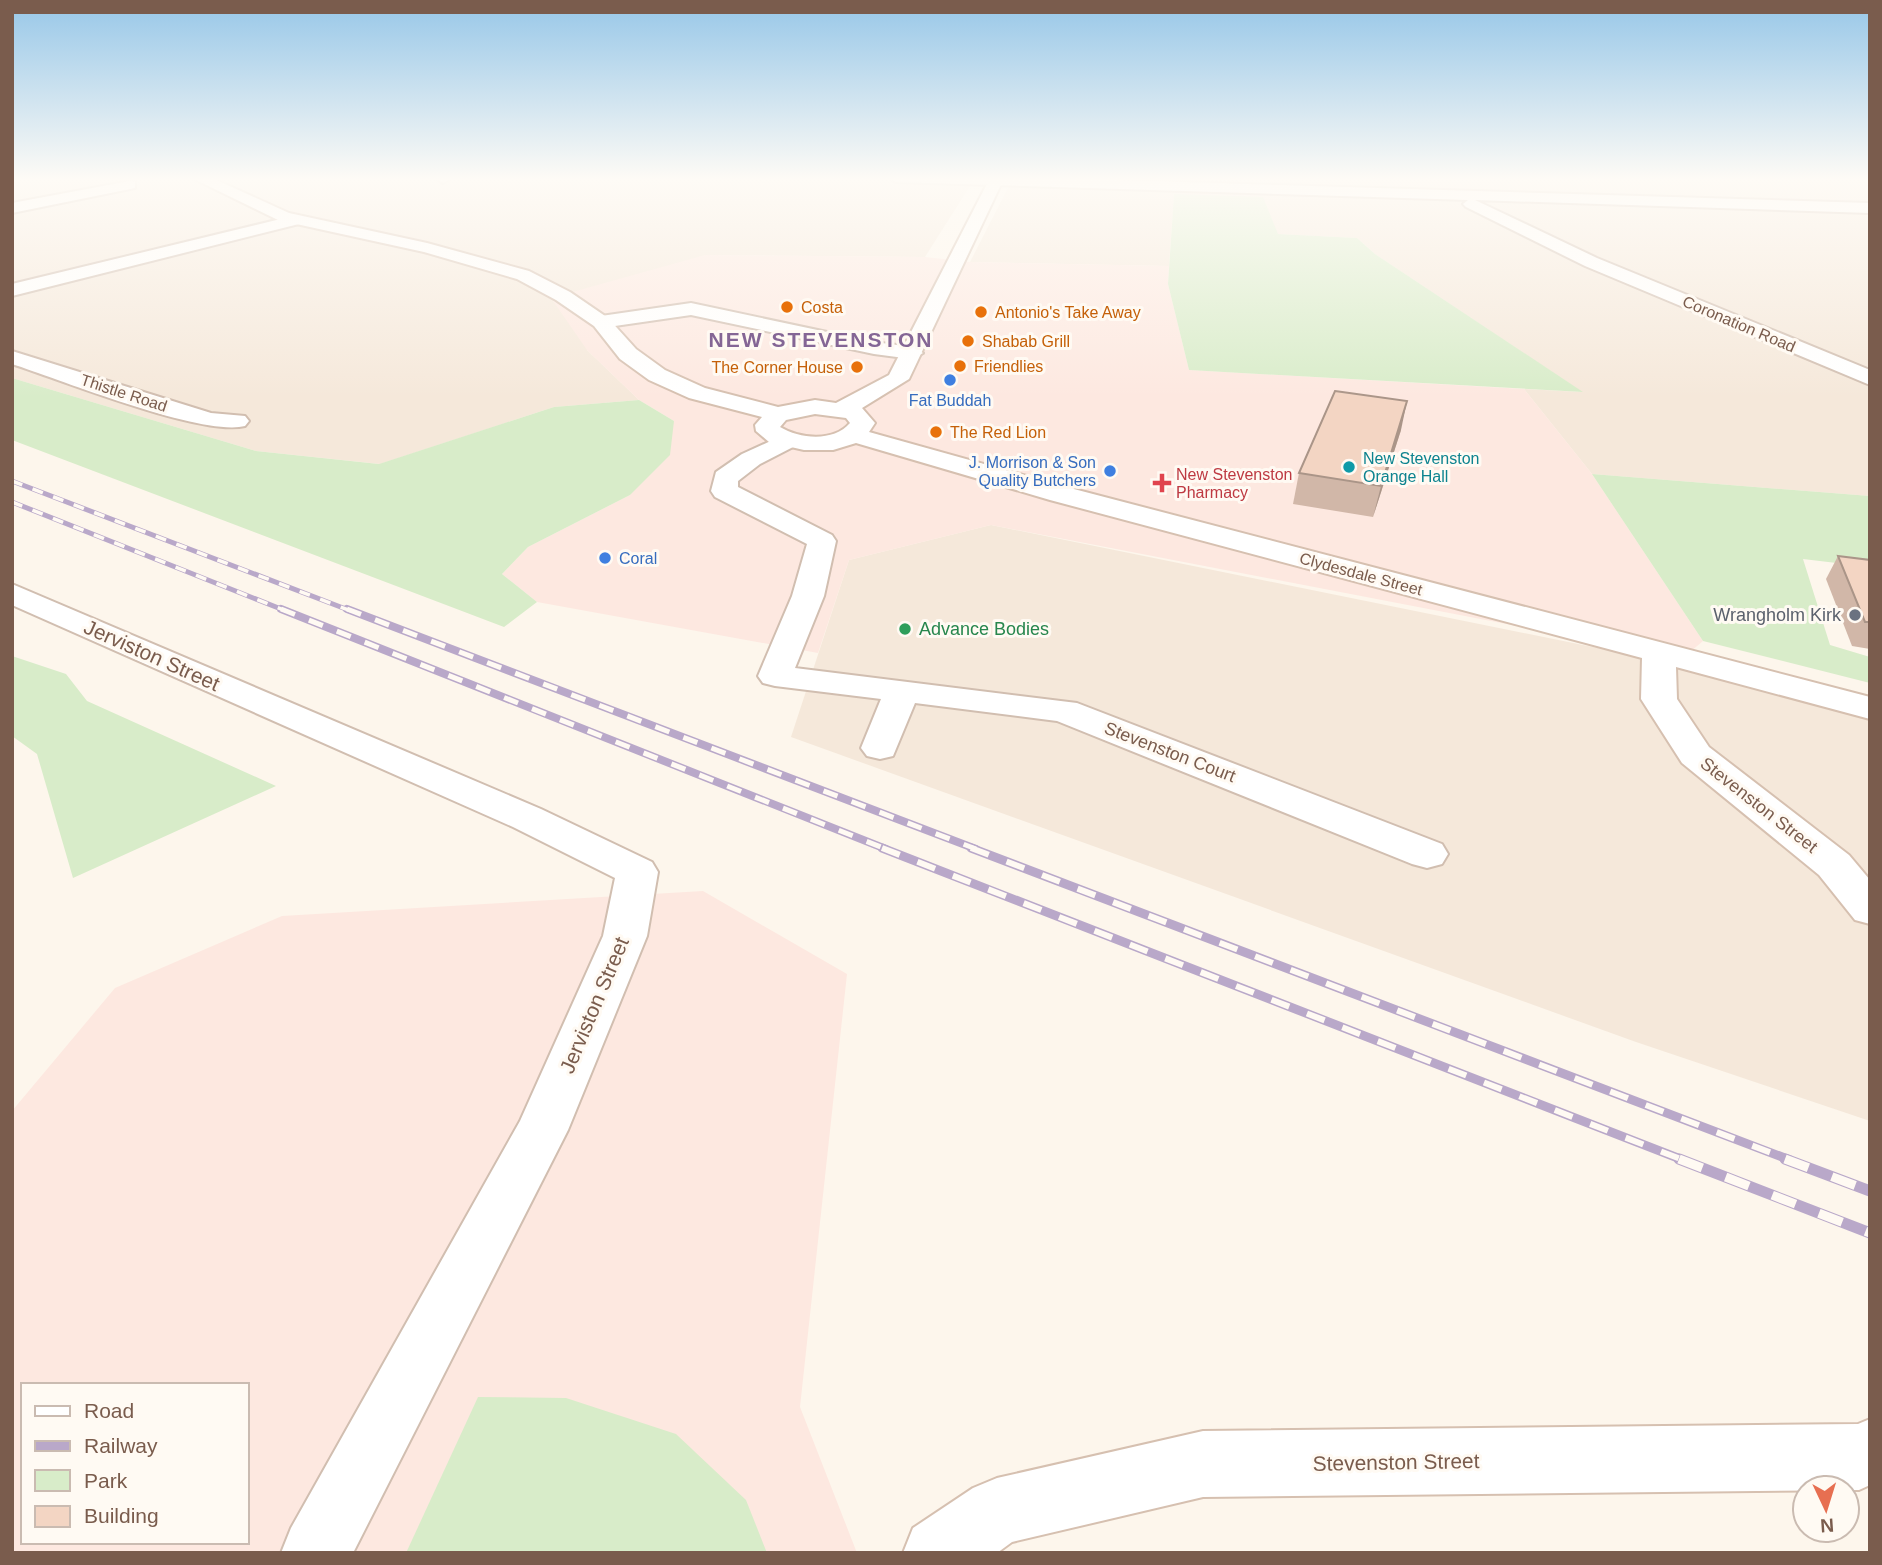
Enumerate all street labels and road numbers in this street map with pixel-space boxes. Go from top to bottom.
street label: Coronation Road [1680,293,1798,355]
street label: Thistle Road [79,371,169,415]
street label: Clydesdale Street [1298,549,1425,599]
street label: Jerviston Street [81,615,223,695]
street label: Stevenston Court [1101,718,1239,786]
street label: Stevenston Street [1696,753,1822,857]
street label: Jerviston Street [555,933,633,1077]
street label: Stevenston Street [1312,1449,1480,1475]

